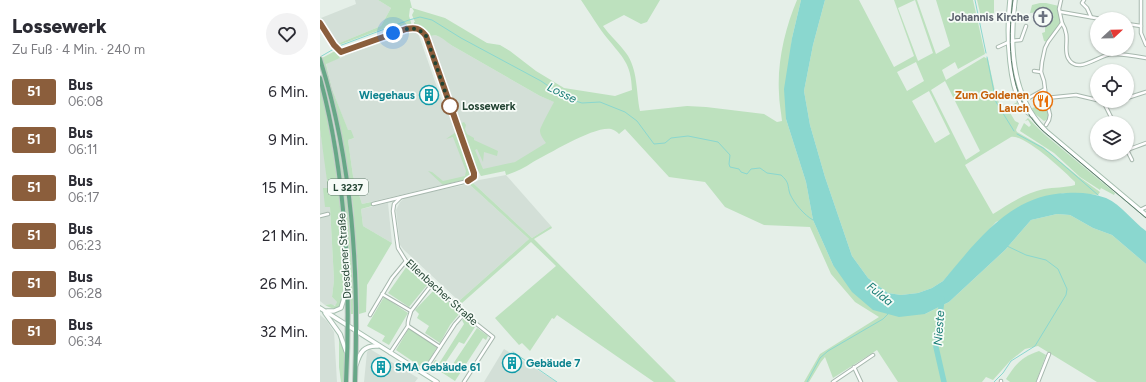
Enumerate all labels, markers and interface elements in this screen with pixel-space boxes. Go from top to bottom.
church icon: Johannis Kirche [1032,6,1054,28]
place label: Johannis Kirche [949,11,1029,24]
north arrow [1090,12,1134,56]
map controls [1090,12,1134,160]
button: heart [266,13,308,55]
text: Lossewerk [12,15,107,38]
your location [383,23,403,43]
text: Zu Fuß · 4 Min. · 240 m [12,42,145,57]
button: locate [1090,64,1134,108]
text: Bus [68,76,93,94]
water label: Losse [545,80,579,106]
text: 51 [27,83,41,100]
text: 6 Min. [268,83,308,101]
building icon: Wiegehaus [418,84,440,106]
place label: Wiegehaus [359,89,415,102]
place label: Zum Goldenen Lauch [955,89,1029,115]
restaurant icon: Zum Goldenen Lauch [1032,90,1054,112]
text: 06:08 [68,94,103,109]
marker: Lossewerk [441,97,459,115]
place label: Lossewerk [462,100,516,113]
button: layers [1090,116,1134,160]
text: Bus [68,124,93,142]
text: 51 [27,131,41,148]
text: 9 Min. [268,131,308,149]
text: 06:11 [68,142,98,157]
text: Bus [68,172,93,190]
text: 51 [27,179,41,196]
text: 15 Min. [262,179,308,197]
road number: L 3237 [328,179,368,195]
text: 06:17 [68,190,99,205]
street label: Dresdener Straße [335,213,354,299]
text: Bus [68,220,93,238]
text: 51 [27,227,41,244]
text: 21 Min. [262,227,308,245]
text: 06:23 [68,238,101,253]
street label: Ellenbacher Straße [403,257,480,328]
text: Bus [68,268,93,286]
text: 51 [27,275,41,292]
text: 26 Min. [260,275,308,293]
water label: Fulda [864,279,896,309]
text: 06:28 [68,286,102,301]
water label: Nieste [931,309,947,346]
text: Bus [68,316,93,334]
text: 51 [27,323,41,340]
text: 32 Min. [260,323,308,341]
text: 06:34 [68,334,102,349]
building icon: Gebäude 7 [501,352,523,374]
building icon: SMA Gebäude 61 [370,356,392,378]
place label: Gebäude 7 [526,357,580,370]
place label: SMA Gebäude 61 [395,361,481,374]

